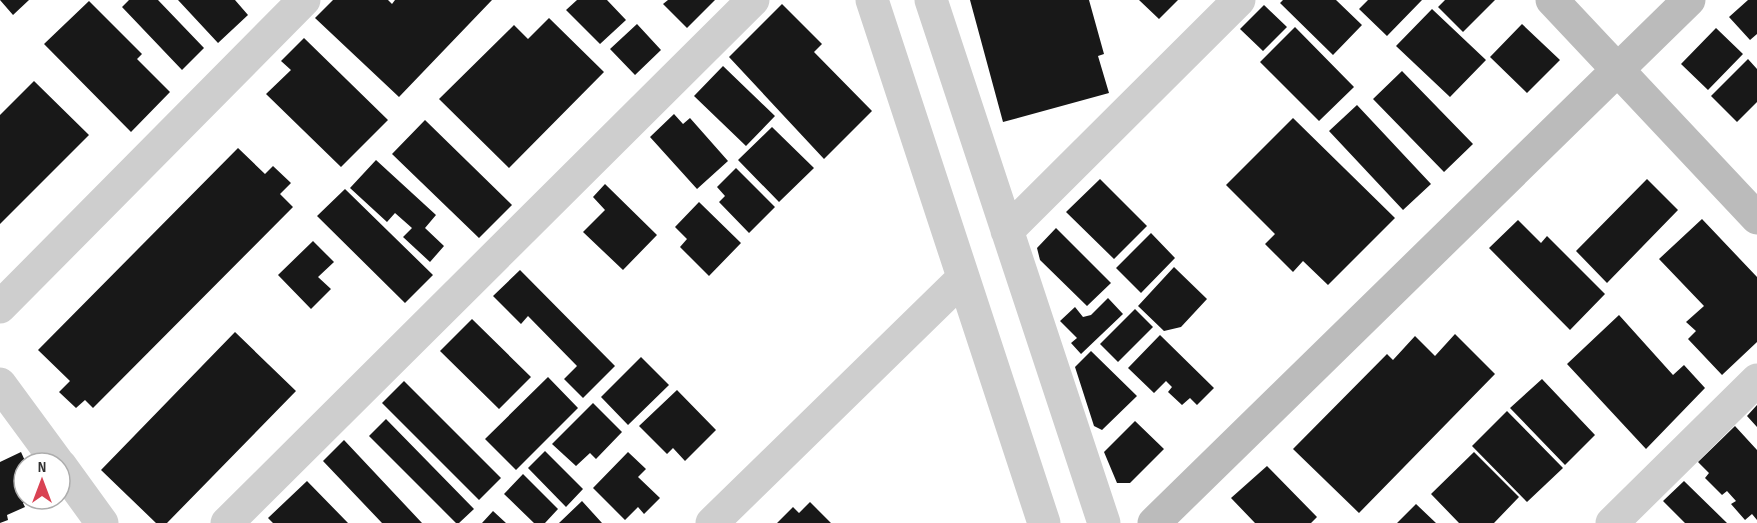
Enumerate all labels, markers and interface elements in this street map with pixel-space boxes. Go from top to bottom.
north arrow [12,451,72,511]
text: N [38,458,46,477]

